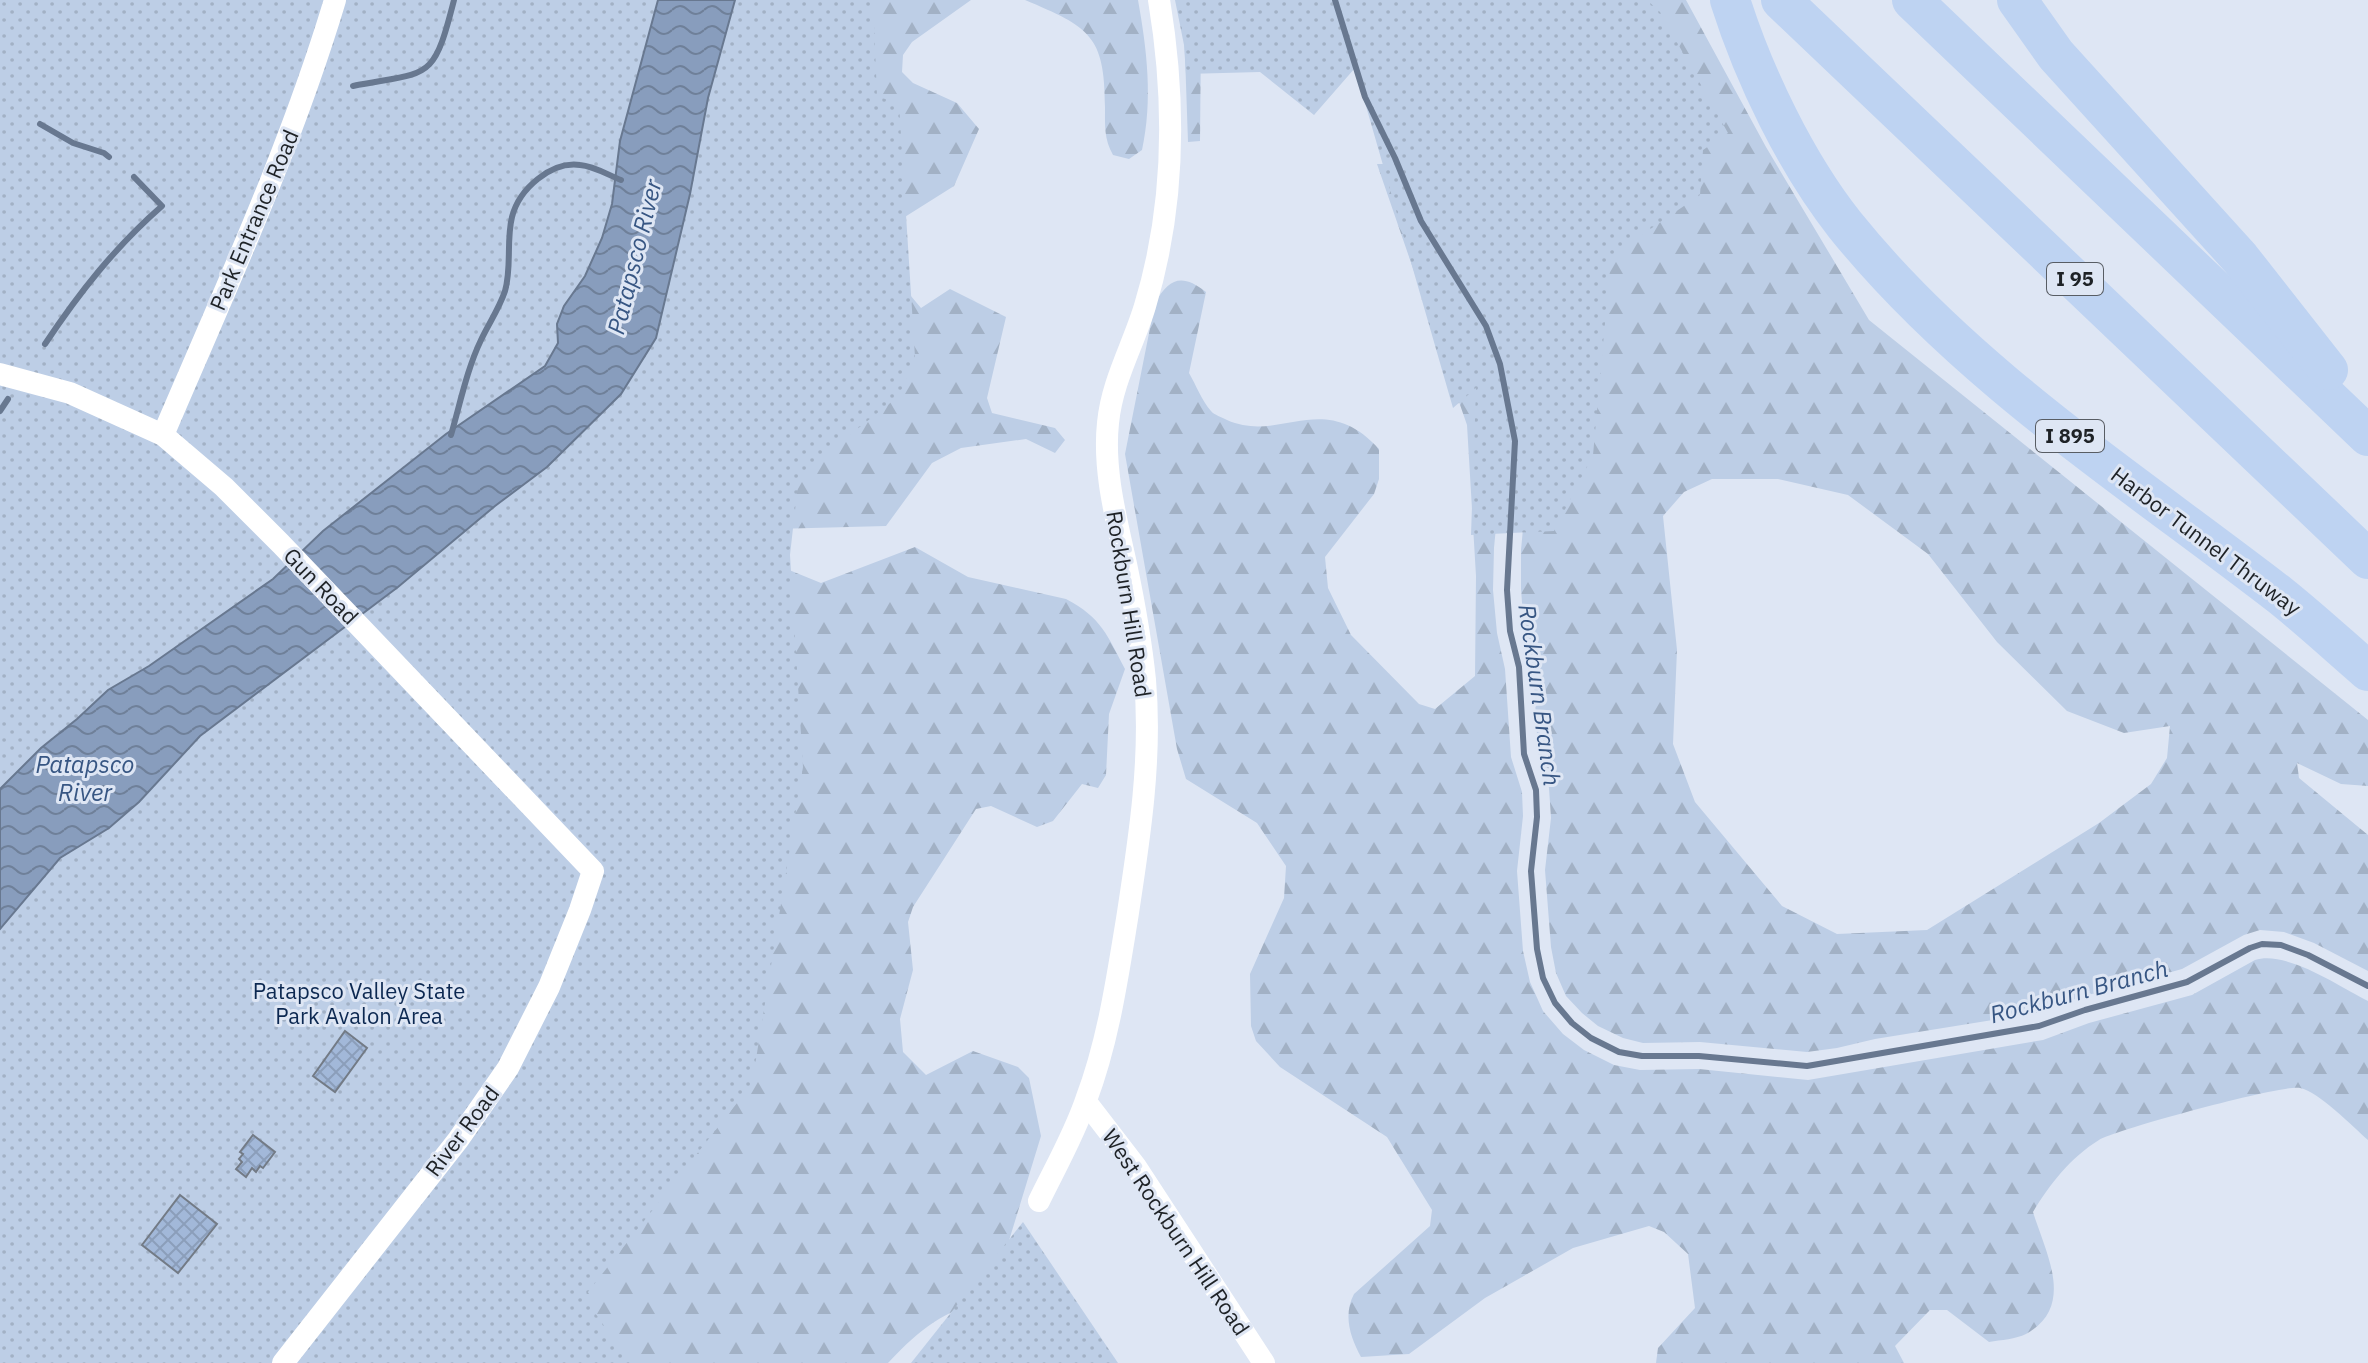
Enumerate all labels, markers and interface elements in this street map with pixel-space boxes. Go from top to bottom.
street label: Park Entrance Road [202,125,305,315]
water label: Patapsco River [599,175,669,338]
road number: I 95 [2047,263,2103,295]
road number: I 895 [2036,420,2104,452]
street label: Harbor Tunnel Thruway [2105,460,2307,622]
street label: Rockburn Hill Road [1100,509,1159,699]
street label: Gun Road [278,541,365,630]
water label: Rockburn Branch [1511,602,1569,788]
water label: Patapsco River [35,748,135,808]
water label: Rockburn Branch [1986,952,2171,1030]
park label: Patapsco Valley State Park Avalon Area [253,976,465,1030]
street label: River Road [418,1080,505,1182]
street label: West Rockburn Hill Road [1096,1123,1256,1341]

